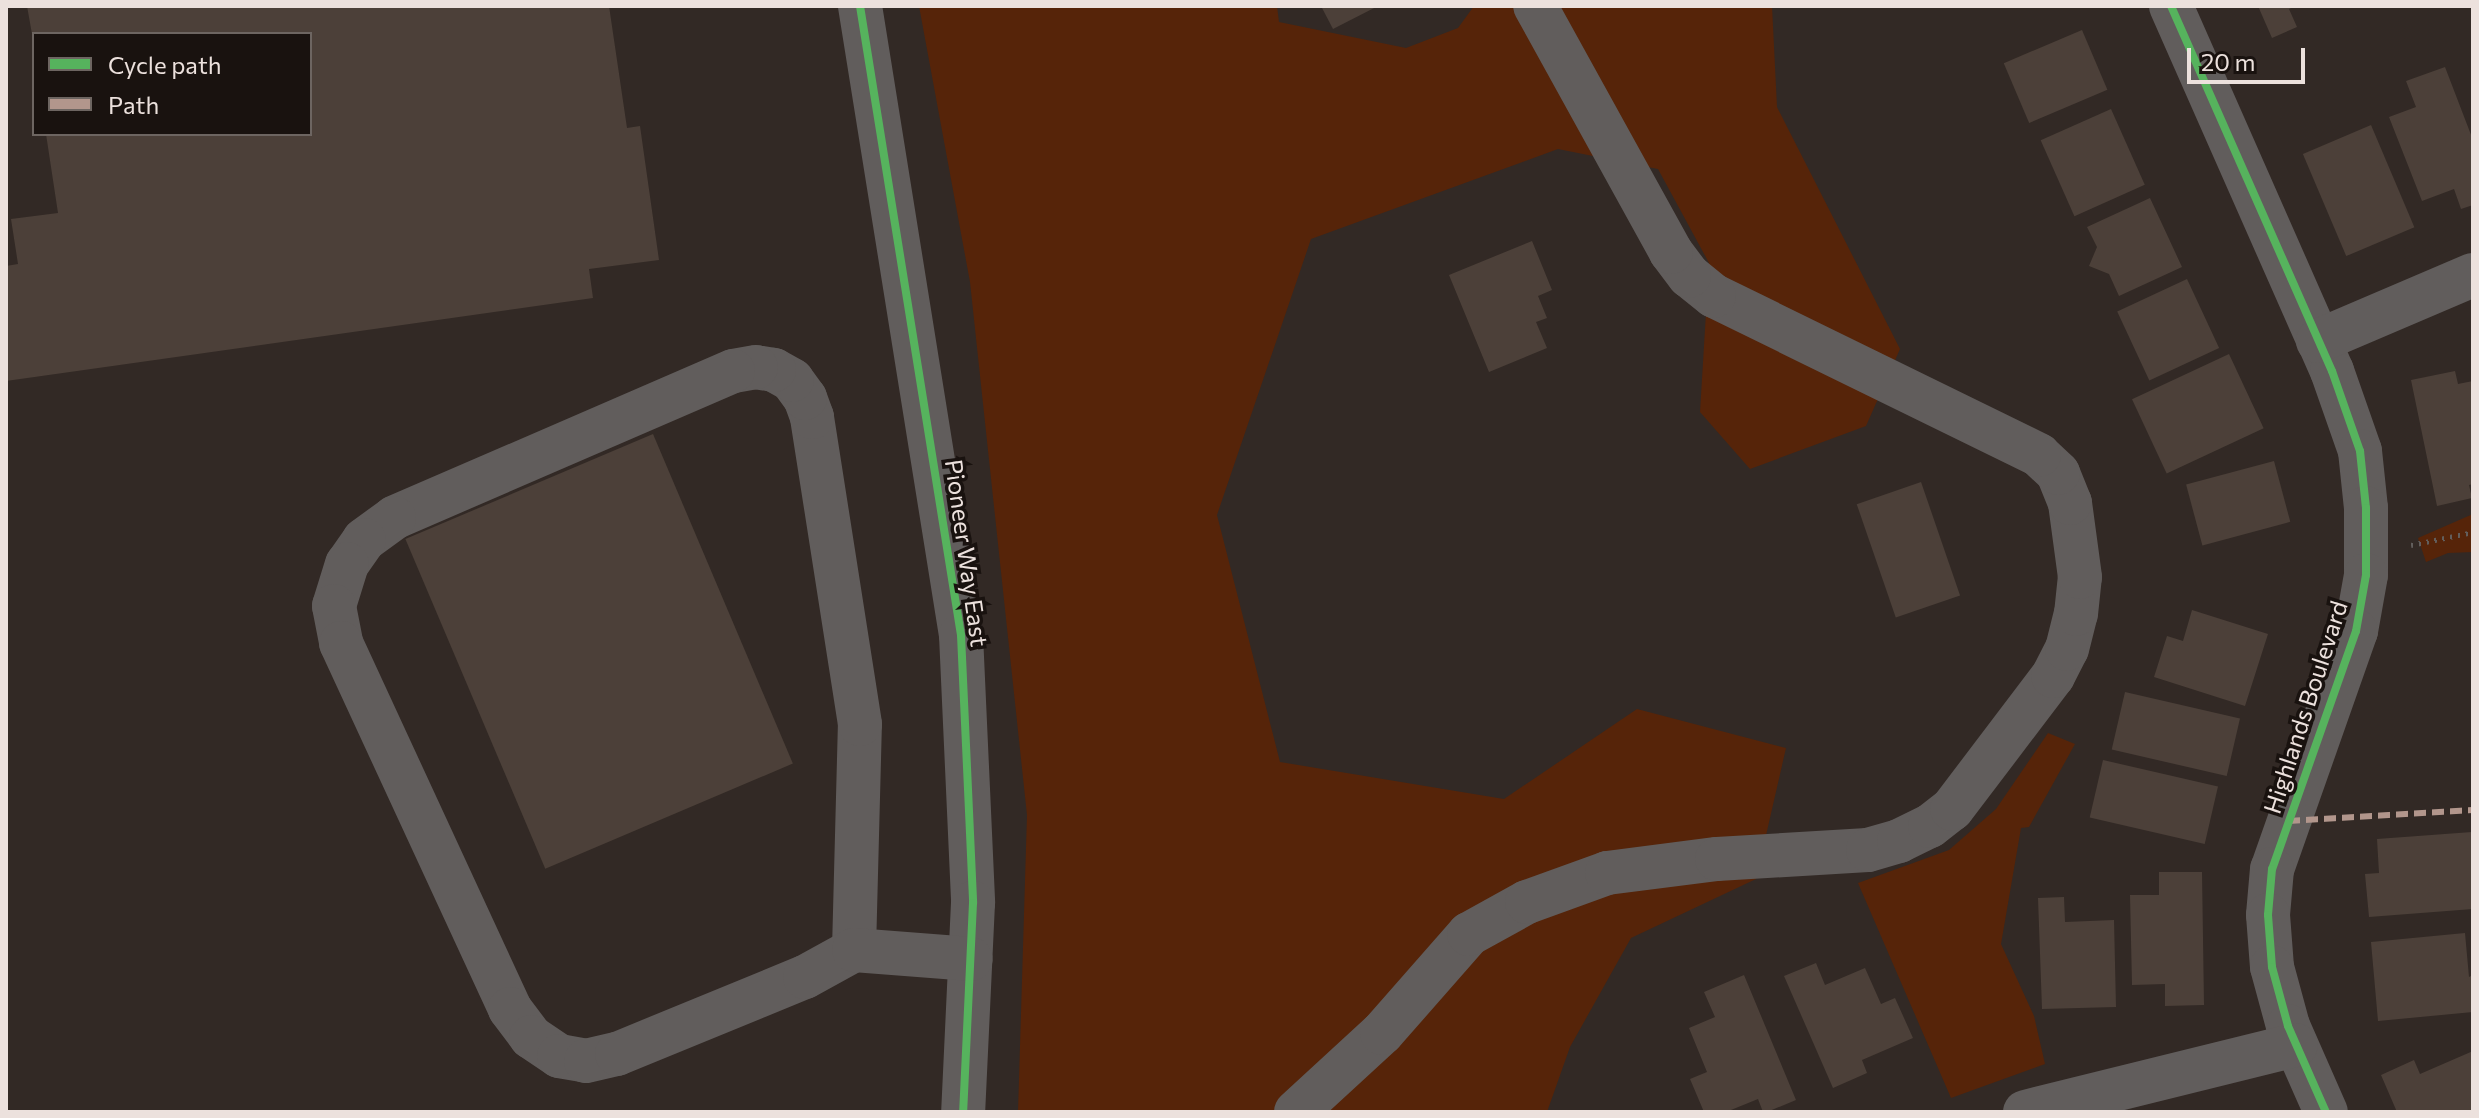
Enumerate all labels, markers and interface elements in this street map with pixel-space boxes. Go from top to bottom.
legend [32,32,312,136]
scale bar [2191,32,2309,82]
text: 20 m [2201,47,2255,76]
text: Cycle path [108,50,222,79]
text: Path [108,90,159,119]
street label: Pioneer Way East [940,458,994,648]
street label: Highlands Boulevard [2257,597,2353,817]

